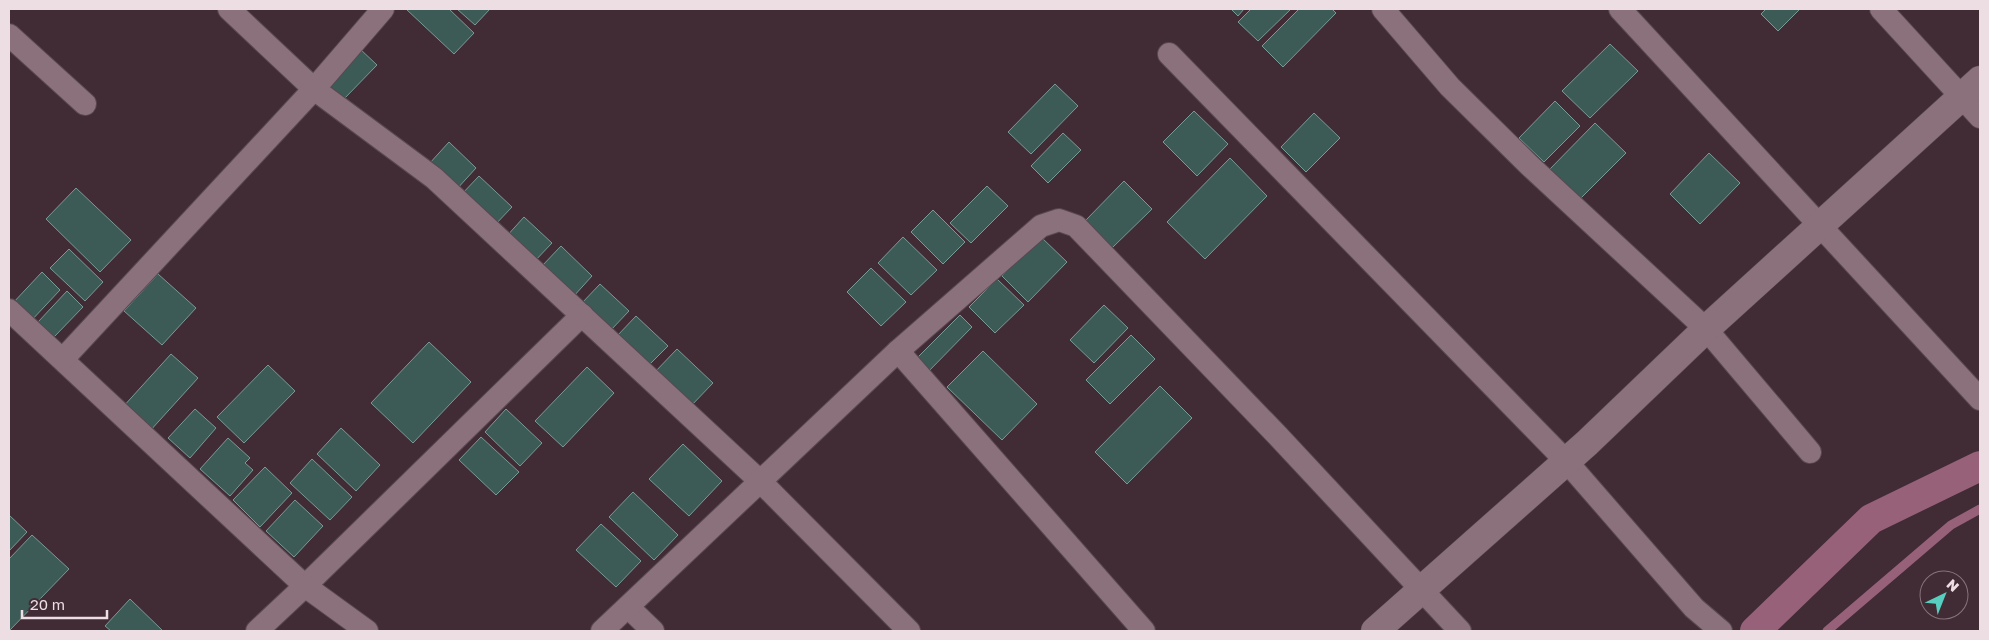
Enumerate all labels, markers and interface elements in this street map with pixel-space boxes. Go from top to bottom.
north arrow [1919,570,1969,620]
text: N [1944,575,1963,595]
scale bar [22,588,108,620]
text: 20 m [30,595,65,613]

